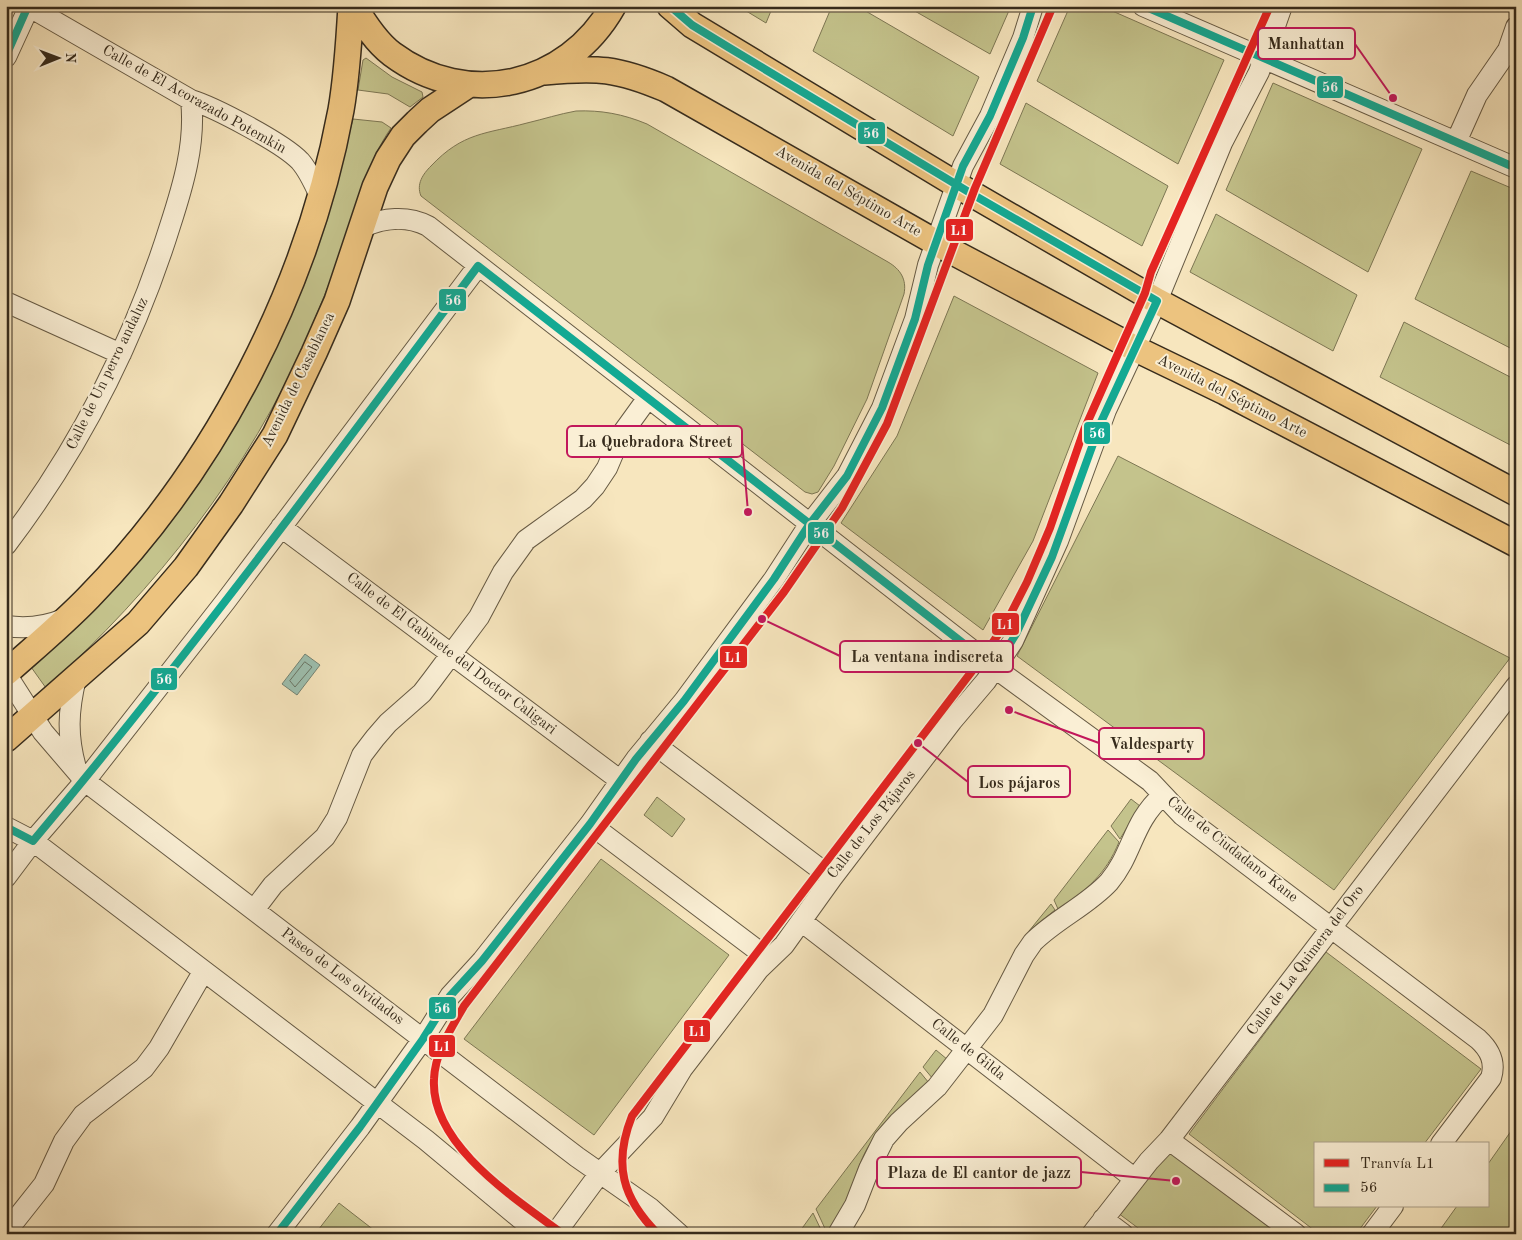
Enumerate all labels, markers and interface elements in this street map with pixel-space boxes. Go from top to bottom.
callout: Manhattan [1258,28,1355,59]
north arrow [32,32,82,82]
text: Manhattan [1267,37,1345,53]
street label: Calle de El Acorazado Potemkin [100,43,288,157]
text: N [63,52,77,64]
line badge: 56 [1316,75,1344,99]
text: 56 [1322,81,1338,95]
line badge: 56 [857,121,886,145]
text: 56 [863,127,879,141]
street label: Avenida del Séptimo Arte [772,144,924,240]
line badge: L1 [945,218,974,242]
text: L1 [950,224,968,238]
line badge: 56 [438,288,467,312]
text: 56 [445,294,461,308]
street label: Calle de Un perro andaluz [65,295,151,453]
street label: Avenida de Casablanca [260,310,338,450]
street label: Avenida del Séptimo Arte [1155,353,1309,441]
line badge: 56 [1083,421,1111,445]
callout: La Quebradora Street [567,426,742,457]
text: 56 [1089,427,1105,441]
text: La Quebradora Street [578,435,732,451]
line badge: 56 [807,521,835,545]
text: 56 [813,527,829,541]
street label: Calle de El Gabinete del Doctor Caligari [343,570,559,738]
line badge: L1 [991,612,1020,636]
text: L1 [996,618,1014,632]
callout: La ventana indiscreta [840,641,1013,672]
line badge: L1 [719,645,748,669]
text: La ventana indiscreta [851,650,1003,666]
text: L1 [724,651,742,665]
line badge: 56 [150,667,178,691]
text: 56 [156,673,172,687]
callout: Valdesparty [1099,728,1204,759]
text: Valdesparty [1110,737,1194,753]
callout: Los pájaros [968,766,1070,797]
street label: Calle de Los Pájaros [825,768,919,882]
text: Los pájaros [978,776,1060,792]
street label: Calle de Ciudadano Kane [1164,794,1300,906]
street label: Calle de La Quimera del Oro [1245,883,1367,1039]
street label: Paseo de Los olvidados [278,926,406,1028]
line badge: 56 [428,996,457,1020]
text: 56 [434,1002,450,1016]
street label: Calle de Gilda [928,1016,1008,1084]
line badge: L1 [683,1019,711,1043]
text: L1 [688,1025,706,1039]
line badge: L1 [428,1034,456,1058]
text: L1 [433,1040,451,1054]
legend [1314,1142,1490,1208]
callout: Plaza de El cantor de jazz [877,1157,1081,1188]
text: Tranvía L1 [1360,1157,1435,1172]
text: Plaza de El cantor de jazz [887,1166,1071,1182]
text: 56 [1360,1181,1377,1196]

